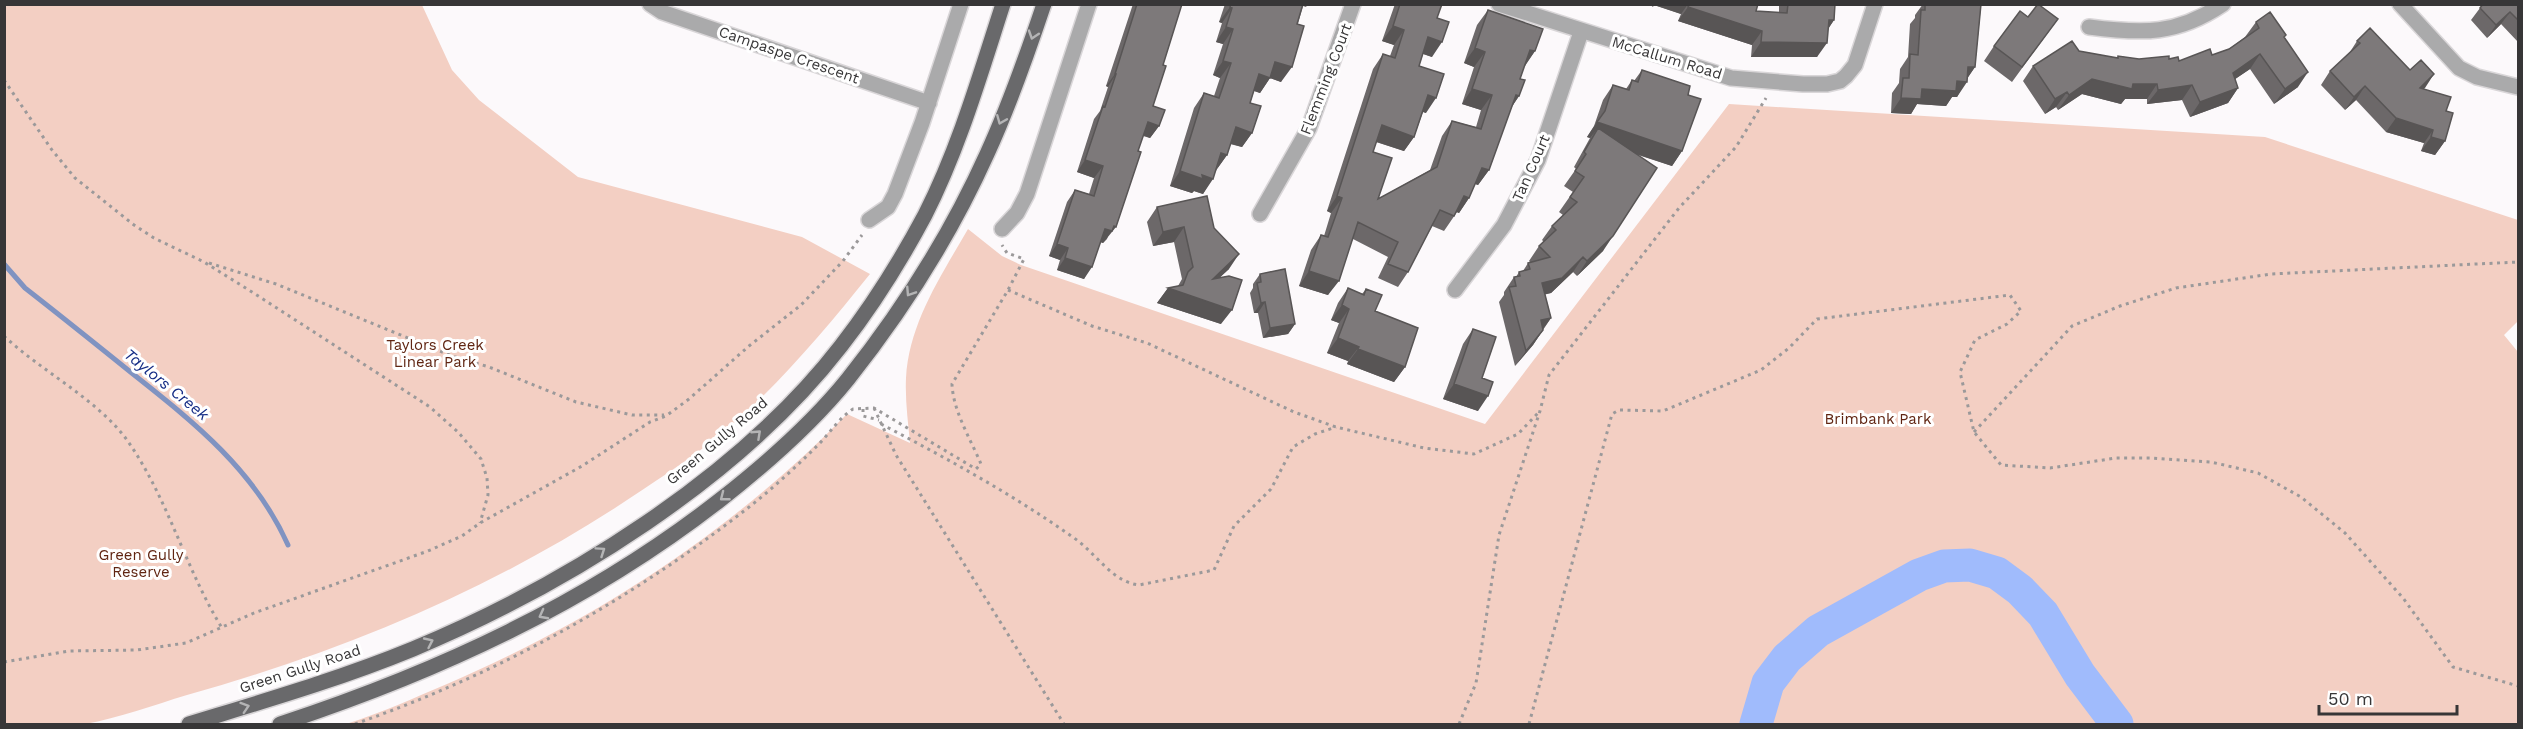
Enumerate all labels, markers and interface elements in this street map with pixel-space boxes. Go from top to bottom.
street label: Flemming Court [1296,20,1356,137]
street label: Campaspe Crescent [716,23,862,88]
one-way arrow [1028,29,1041,40]
street label: McCallum Road [1610,33,1724,83]
one-way arrow [996,113,1008,124]
street label: Tan Court [1508,131,1554,204]
one-way arrow [906,285,917,296]
park label: Taylors Creek Linear Park [386,336,484,371]
water label: Taylors Creek [121,345,214,425]
street label: Green Gully Road [663,393,771,489]
park label: Brimbank Park [1825,410,1932,428]
one-way arrow [750,430,760,441]
one-way arrow [719,490,730,501]
park label: Green Gully Reserve [98,546,184,581]
one-way arrow [594,547,605,558]
one-way arrow [539,608,550,619]
one-way arrow [422,637,433,649]
street label: Green Gully Road [237,641,363,697]
scale bar [2319,678,2457,716]
text: 50 m [2328,688,2373,709]
one-way arrow [239,702,250,714]

